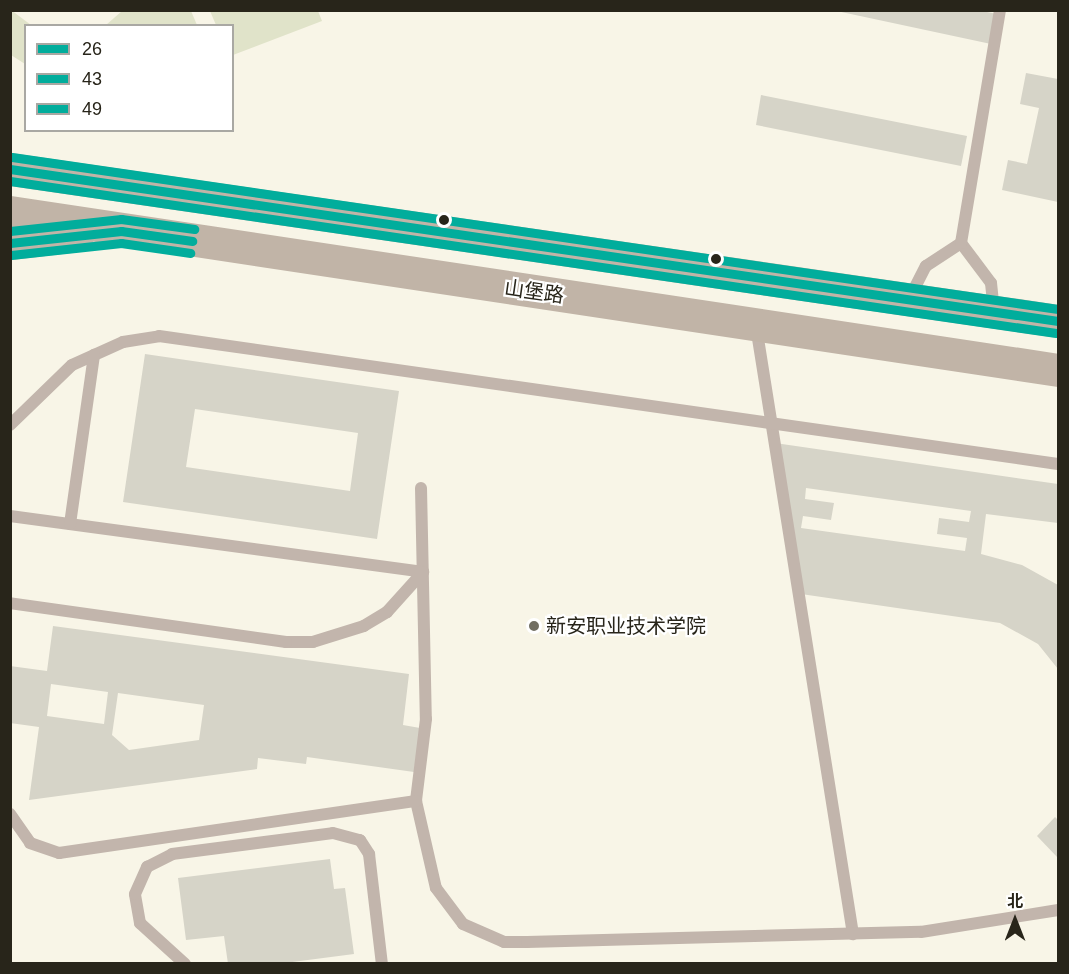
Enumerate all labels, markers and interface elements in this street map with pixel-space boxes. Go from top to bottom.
legend [24,24,234,132]
text: 26 [82,39,102,59]
text: 43 [82,69,102,89]
text: 49 [82,99,102,119]
unlabelled marker [438,214,450,226]
unlabelled marker [710,253,722,265]
street label: 山堡路 [503,276,565,308]
place label: 新安职业技术学院 [546,614,706,638]
marker: 新安职业技术学院 [527,619,541,633]
north arrow [985,890,1045,950]
text: 北 [1007,893,1023,910]

